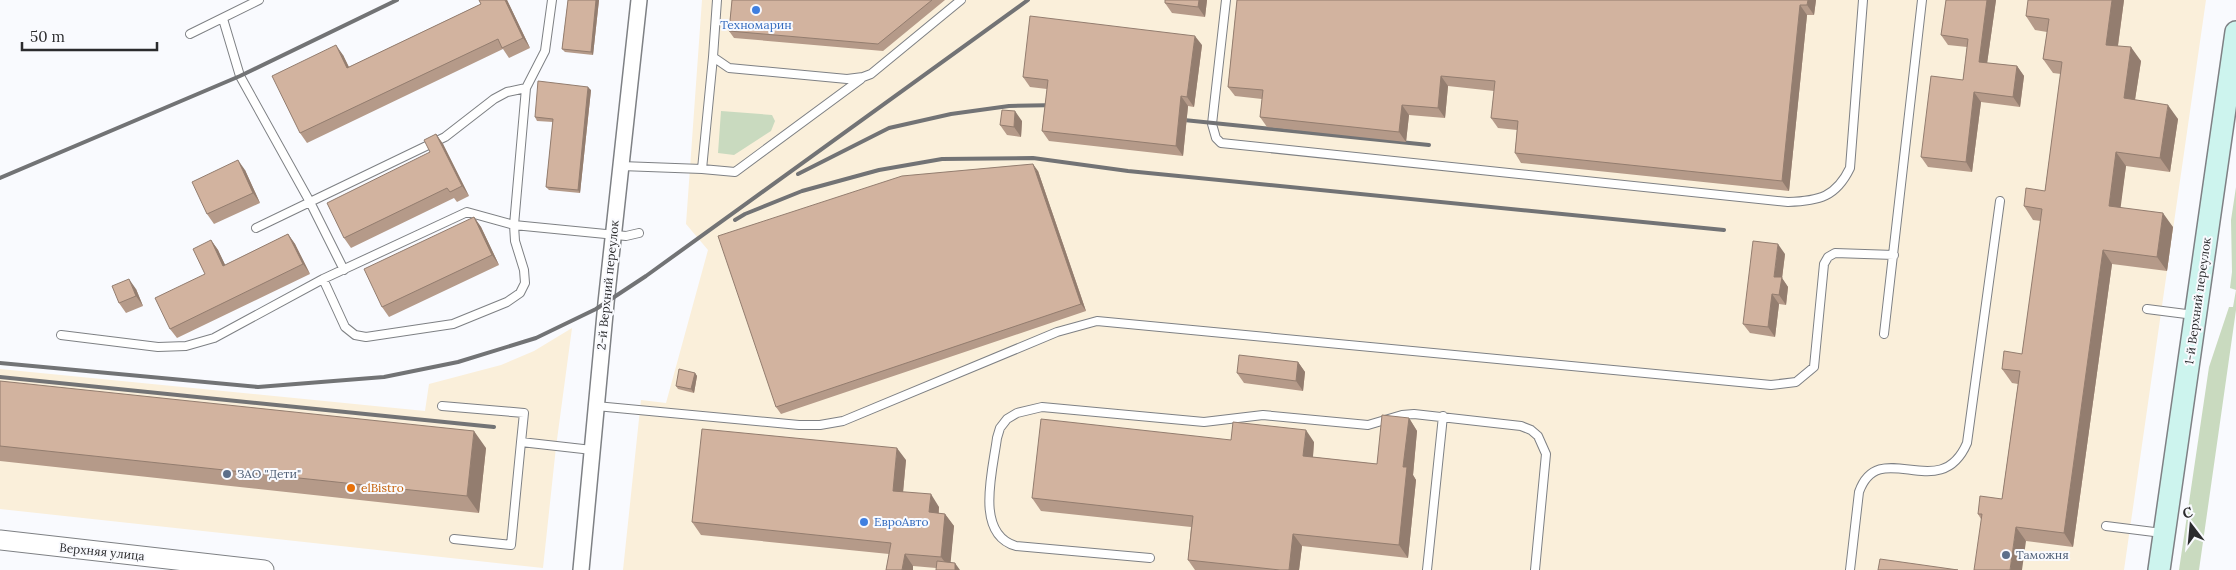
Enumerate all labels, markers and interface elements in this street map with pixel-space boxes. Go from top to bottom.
marker: Техномарин [750,4,762,16]
place label: Техномарин [720,17,792,32]
scale bar [22,20,158,52]
text: 50 m [30,27,65,46]
street label: 2-й Верхний переулок [593,219,622,351]
street label: 1-й Верхний переулок [2181,236,2214,366]
place label: ЗАО "Дети" [237,466,301,481]
marker: ЗАО "Дети" [221,468,233,480]
place label: elBistro [361,480,404,495]
marker: elBistro [345,482,357,494]
north arrow [2166,500,2216,550]
text: С [2180,502,2195,522]
place label: ЕвроАвто [874,514,929,529]
marker: ЕвроАвто [858,516,870,528]
street label: Верхняя улица [59,540,145,563]
place label: Таможня [2016,547,2069,562]
marker: Таможня [2000,549,2012,561]

